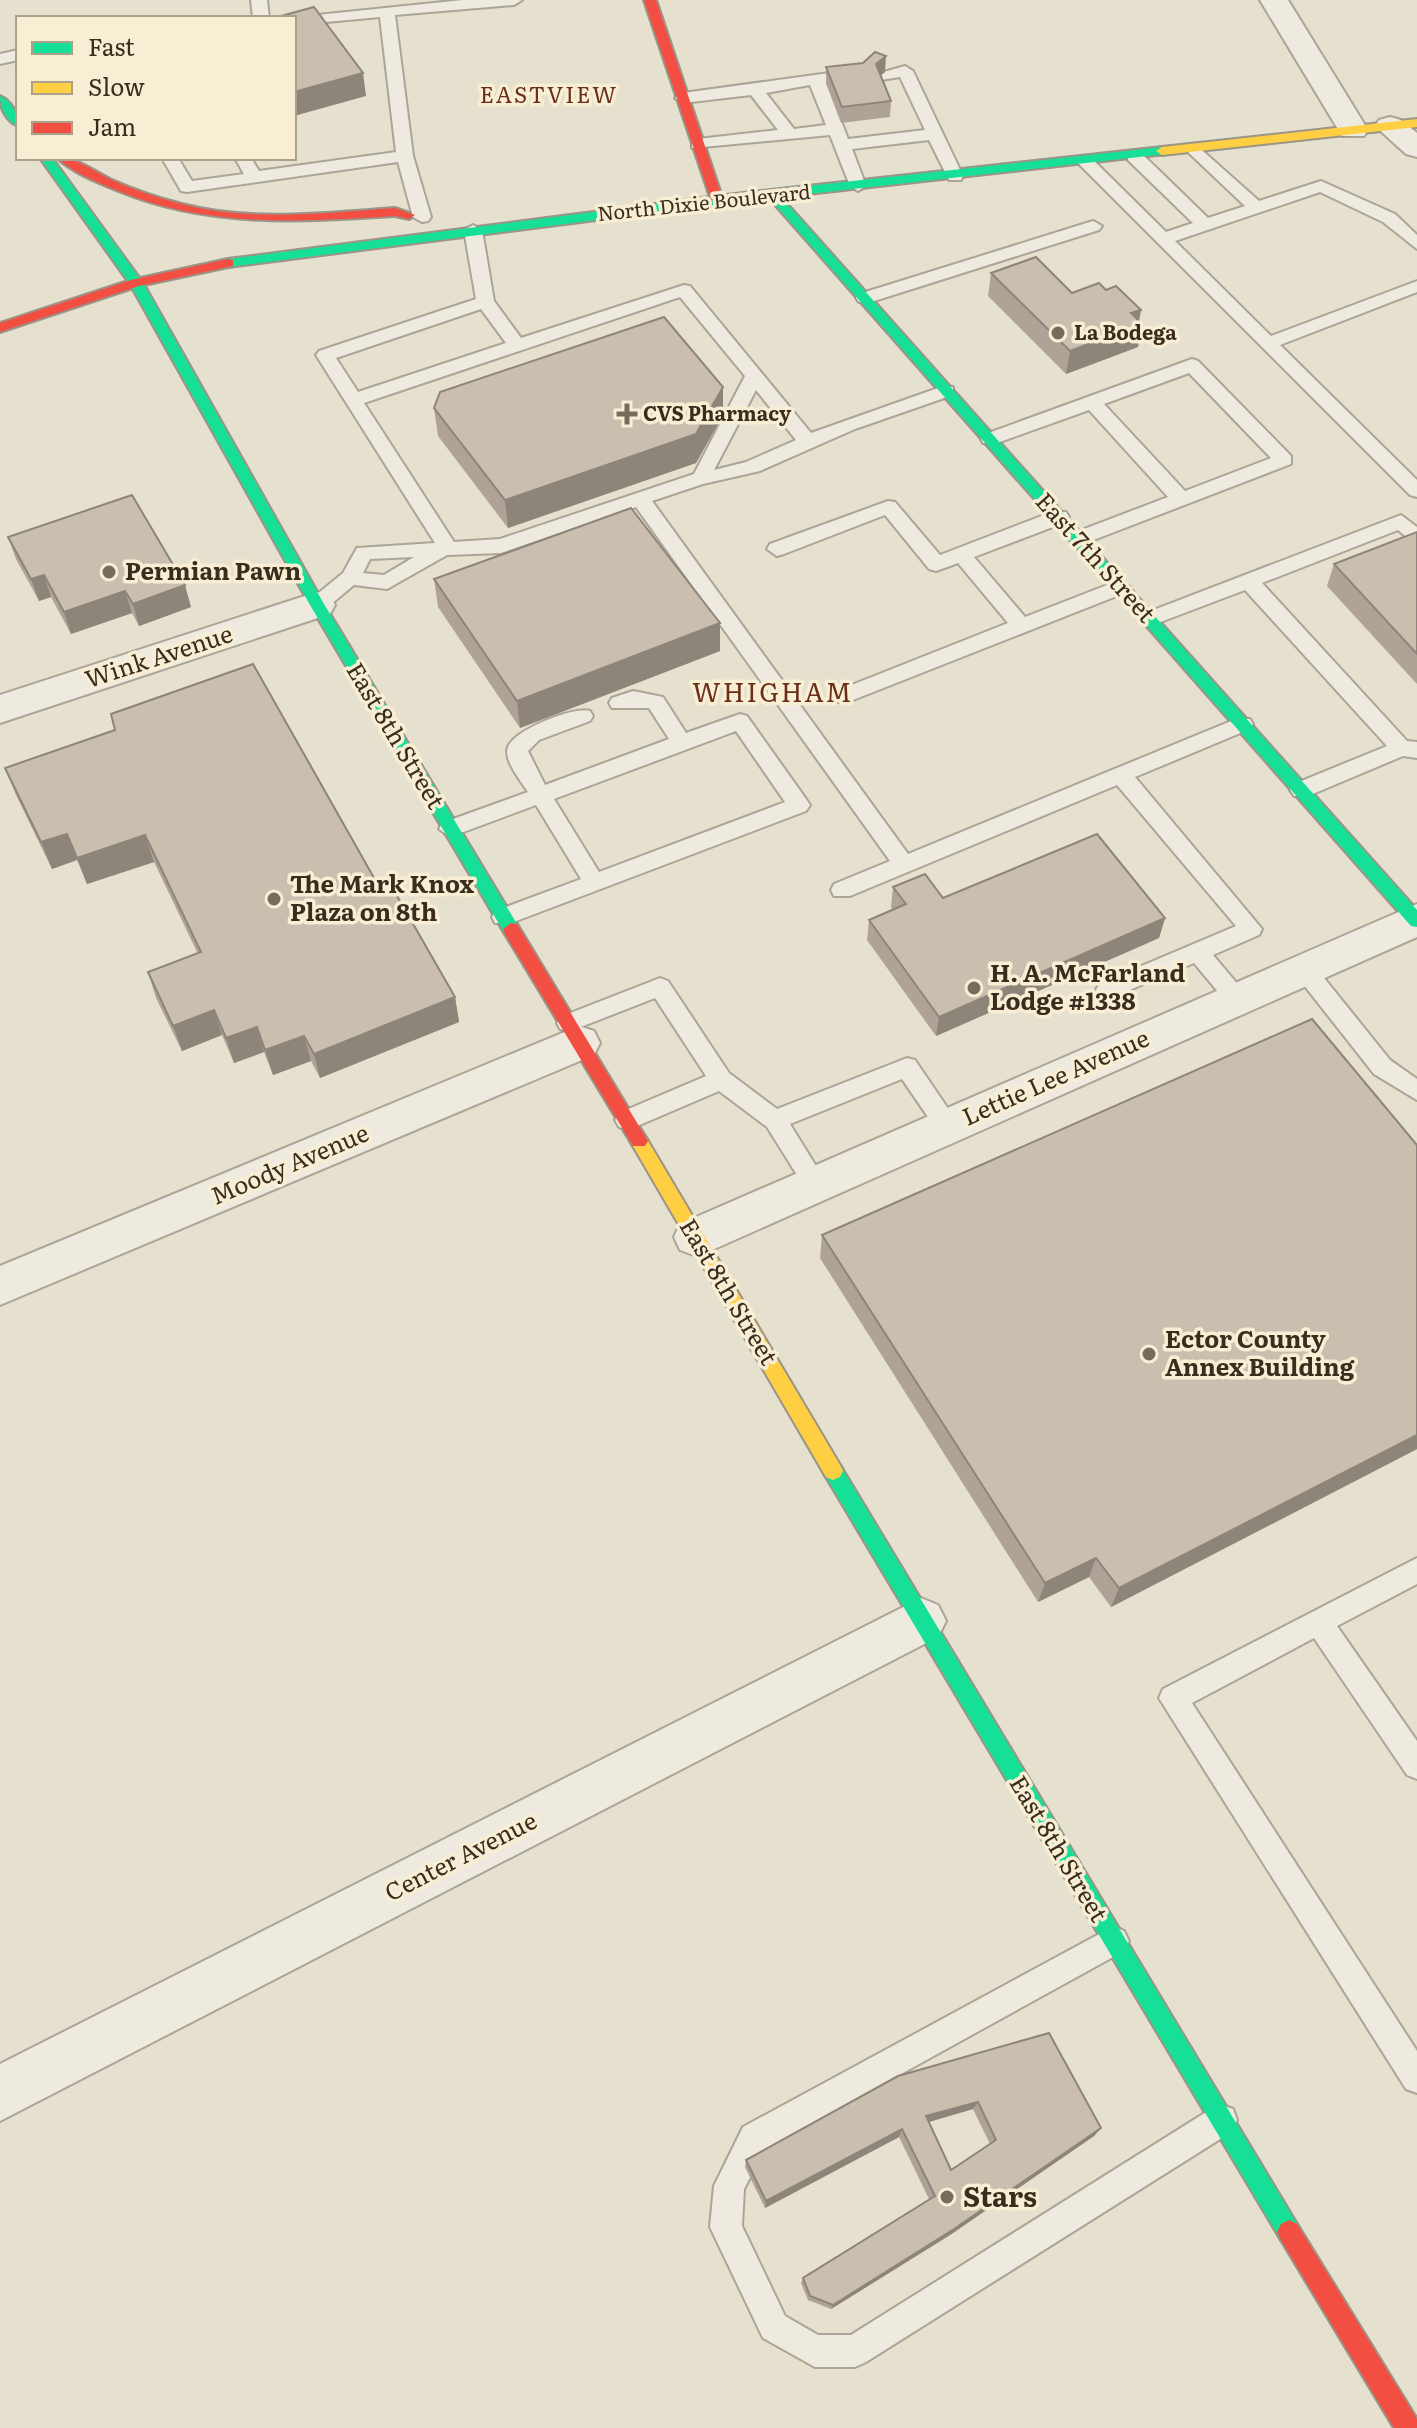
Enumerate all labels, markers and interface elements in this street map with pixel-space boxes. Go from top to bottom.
legend [16,16,296,160]
text: Fast [88,28,135,63]
text: Slow [88,68,145,103]
district label: EASTVIEW [480,77,618,110]
text: Jam [88,108,136,143]
street label: North Dixie Boulevard [596,175,812,227]
place label: La Bodega [1074,316,1177,346]
marker: La Bodega [1049,324,1067,342]
place label: CVS Pharmacy [643,397,792,427]
marker: CVS Pharmacy [618,405,636,423]
street label: East 7th Street [1029,484,1165,629]
place label: Permian Pawn [125,552,302,587]
marker: Permian Pawn [100,563,118,581]
street label: Wink Avenue [80,614,237,695]
street label: East 8th Street [340,655,455,815]
district label: WHIGHAM [692,671,854,710]
place label: The Mark Knox Plaza on 8th [290,865,474,928]
marker: The Mark Knox Plaza on 8th [265,890,283,908]
place label: H. A. McFarland Lodge #1338 [990,954,1186,1017]
marker: H. A. McFarland Lodge #1338 [965,979,983,997]
street label: Lettie Lee Avenue [956,1019,1154,1133]
street label: Moody Avenue [205,1114,373,1212]
street label: East 8th Street [673,1211,788,1371]
place label: Ector County Annex Building [1165,1320,1355,1383]
marker: Ector County Annex Building [1140,1345,1158,1363]
street label: East 8th Street [1003,1768,1118,1928]
street label: Center Avenue [378,1801,542,1908]
place label: Stars [963,2174,1037,2216]
marker: Stars [938,2188,956,2206]

